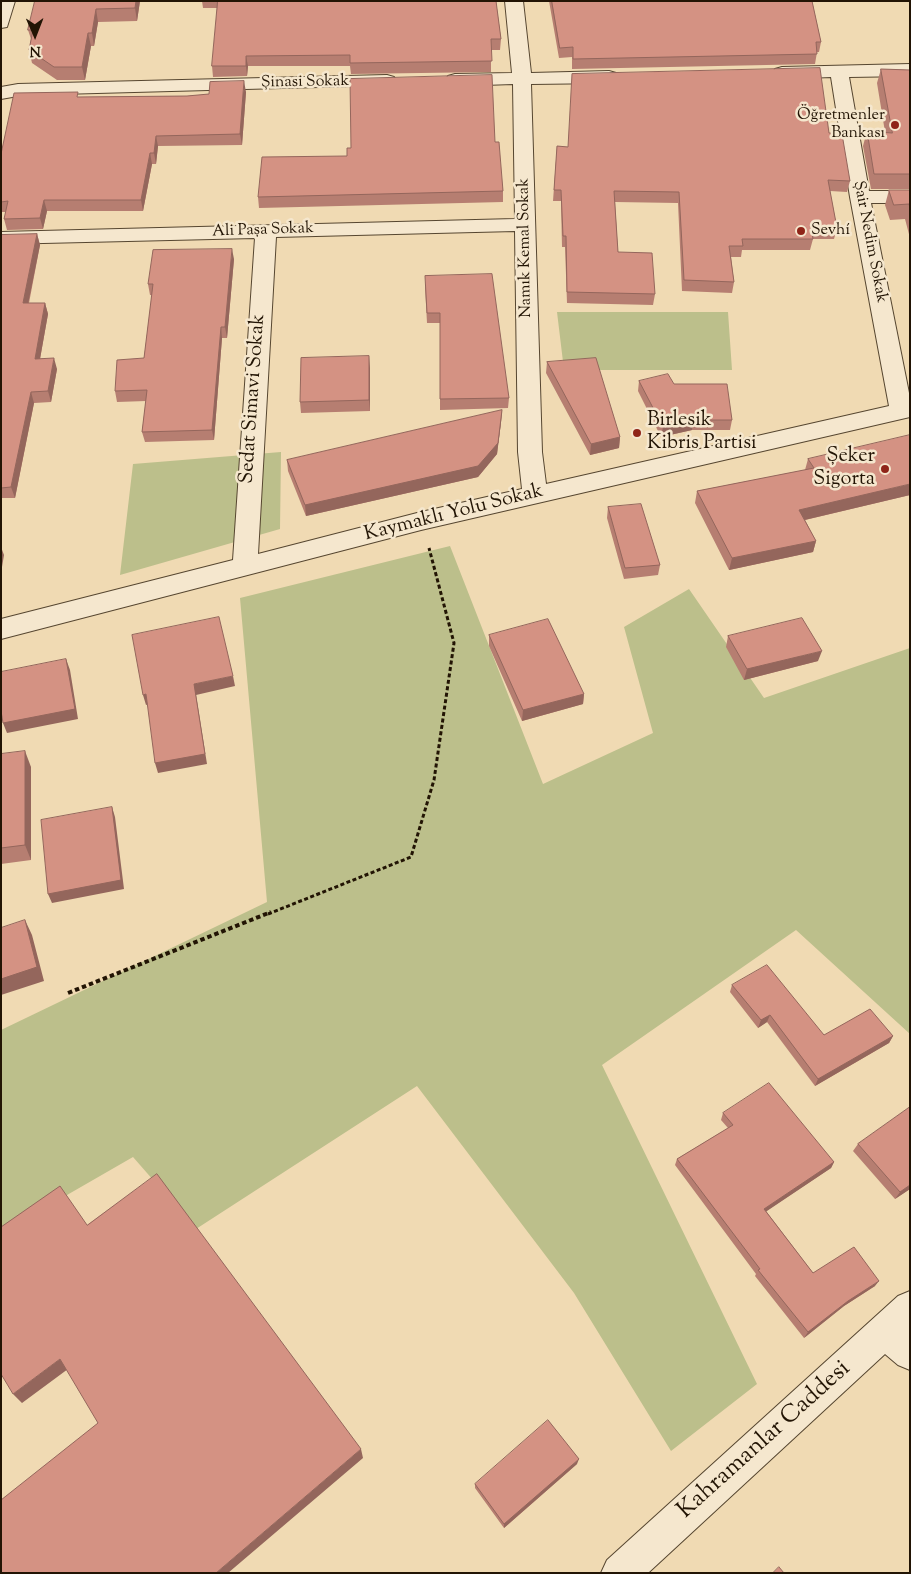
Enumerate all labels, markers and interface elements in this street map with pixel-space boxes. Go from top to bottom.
north arrow [10,10,60,60]
text: N [29,40,41,60]
street label: Şinasi Sokak [261,73,349,93]
place label: Öğretmenler Bankası [797,106,885,144]
marker: Öğretmenler Bankası [889,119,901,131]
street label: Namık Kemal Sokak [515,178,537,318]
street label: Şair Nedim Sokak [848,179,890,305]
street label: Ali Paşa Sokak [212,220,314,242]
place label: Sevhí [811,221,850,241]
marker: Sevhí [795,225,807,237]
street label: Sedat Simavi Sokak [236,313,272,485]
place label: Birlesik Kibris Partisi [647,410,757,457]
marker: Birlesik Kibris Partisi [631,427,643,439]
place label: Şeker Sigorta [813,446,875,493]
marker: Şeker Sigorta [879,463,891,475]
street label: Kaymaklı Yolu Sokak [362,480,546,548]
street label: Kahramanlar Caddesi [673,1356,857,1526]

